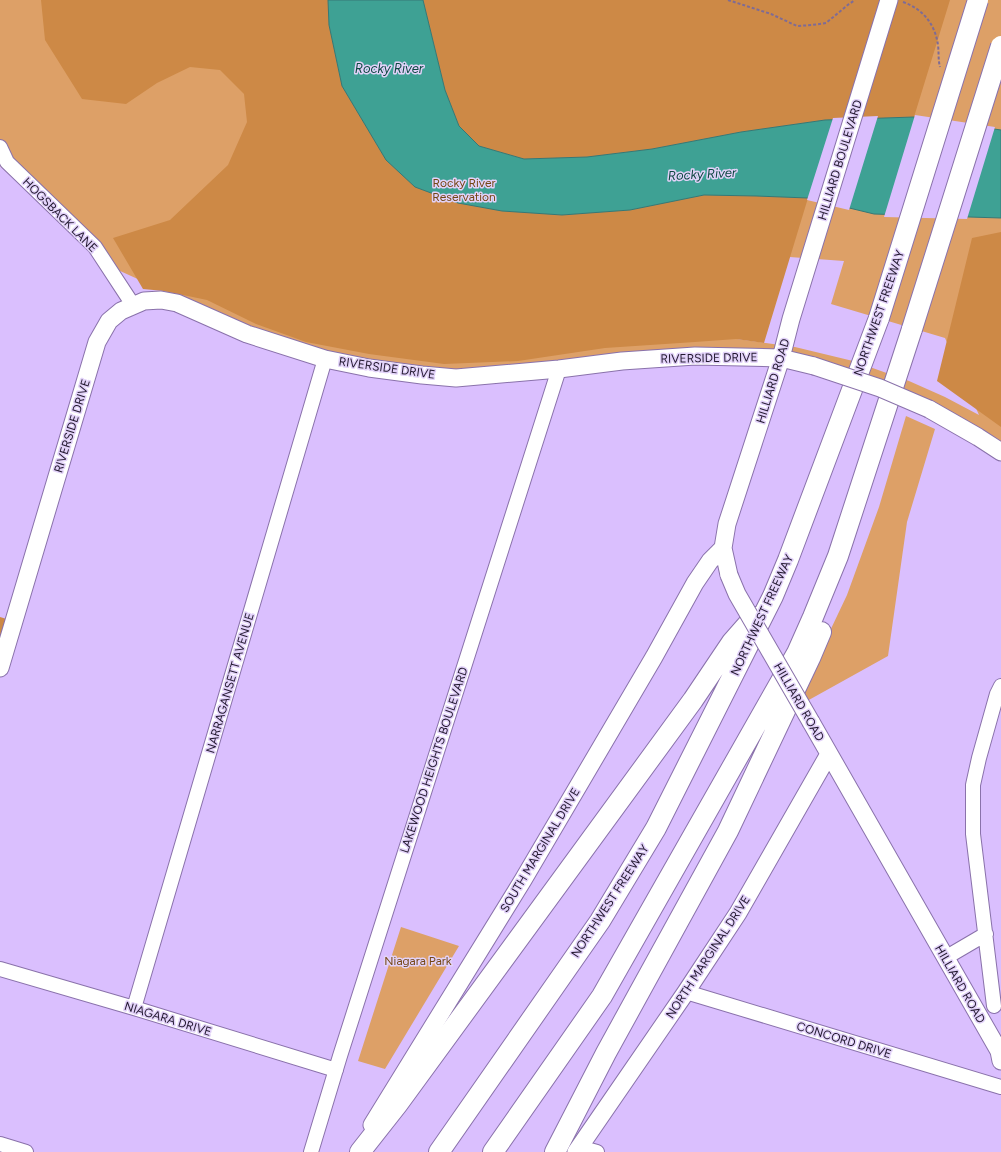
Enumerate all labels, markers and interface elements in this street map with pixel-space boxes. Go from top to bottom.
water label: Rocky River [355,61,424,76]
street label: HILLIARD BOULEVARD [815,98,865,222]
water label: Rocky River [667,165,737,183]
street label: HOGSBACK LANE [20,175,100,255]
park label: Rocky River Reservation [432,176,496,204]
street label: NORTHWEST FREEWAY [851,248,907,378]
street label: HILLIARD ROAD [753,337,793,425]
street label: RIVERSIDE DRIVE [660,350,758,366]
street label: RIVERSIDE DRIVE [338,354,436,382]
street label: RIVERSIDE DRIVE [51,378,93,474]
street label: NORTHWEST FREEWAY [728,552,797,678]
street label: NARRAGANSETT AVENUE [203,611,257,755]
street label: HILLIARD ROAD [771,660,827,744]
street label: LAKEWOOD HEIGHTS BOULEVARD [397,665,471,855]
street label: SOUTH MARGINAL DRIVE [497,785,583,915]
street label: NORTHWEST FREEWAY [568,841,652,960]
street label: NORTH MARGINAL DRIVE [663,893,753,1021]
street label: HILLIARD ROAD [932,942,988,1026]
park label: Niagara Park [384,954,452,968]
street label: NIAGARA DRIVE [123,999,213,1039]
street label: CONCORD DRIVE [795,1019,893,1061]

